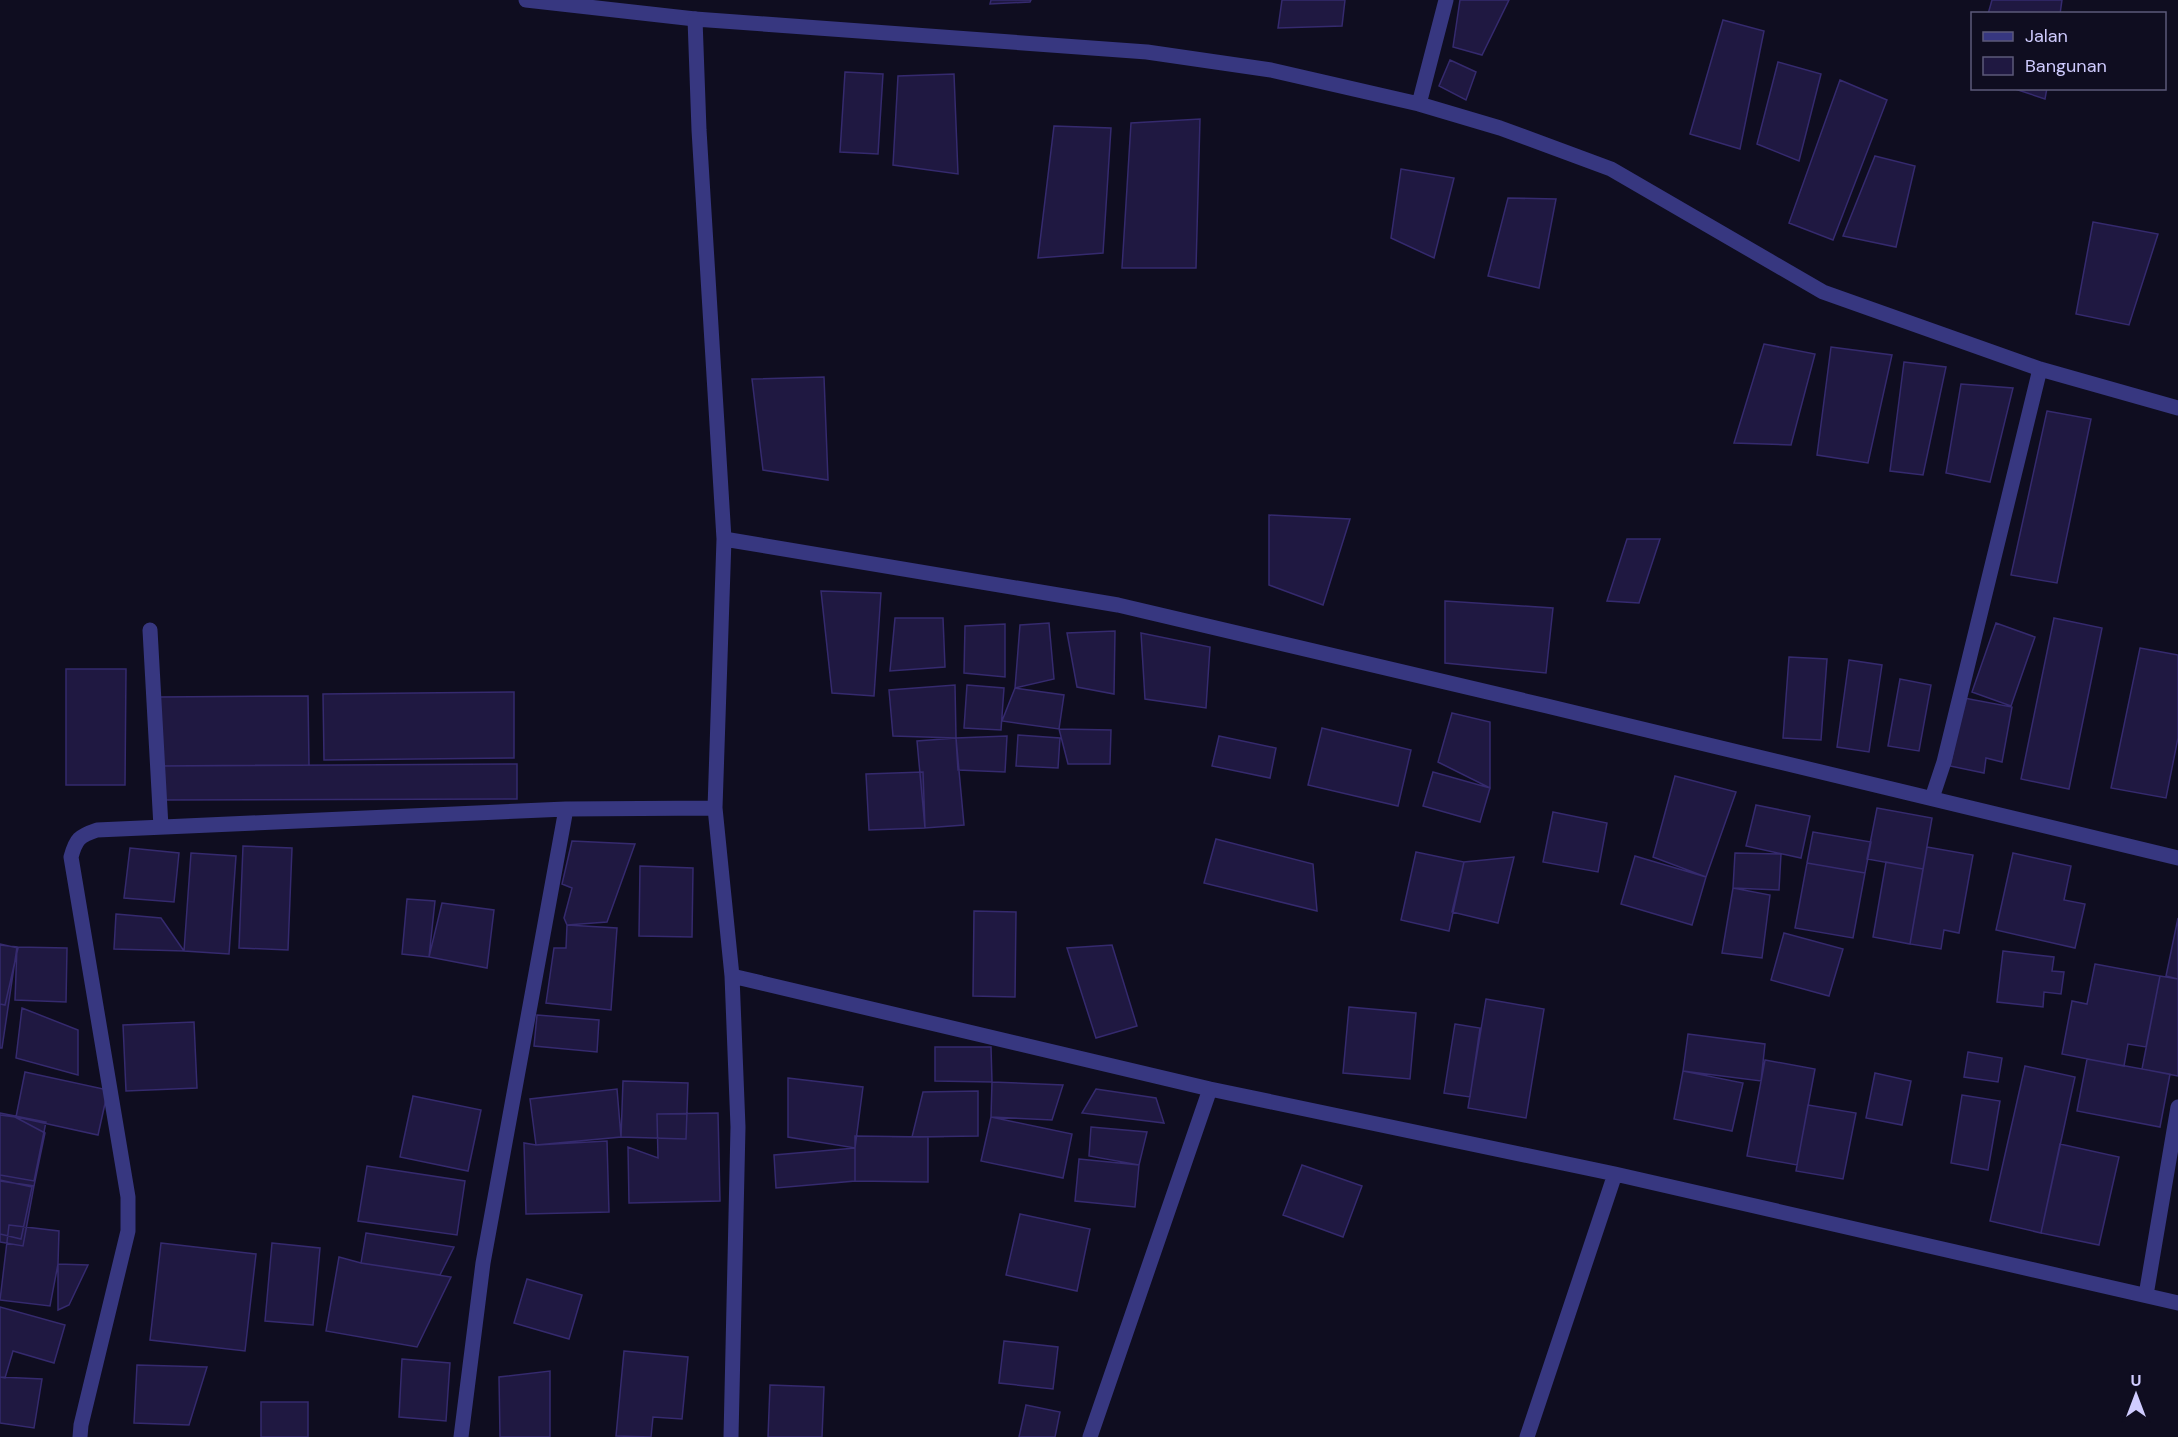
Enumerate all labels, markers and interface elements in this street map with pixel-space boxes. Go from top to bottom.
legend [1971,12,2166,90]
text: Jalan [2025,24,2068,48]
text: Bangunan [2025,54,2107,78]
north arrow [2106,1365,2166,1425]
text: U [2131,1370,2141,1391]

